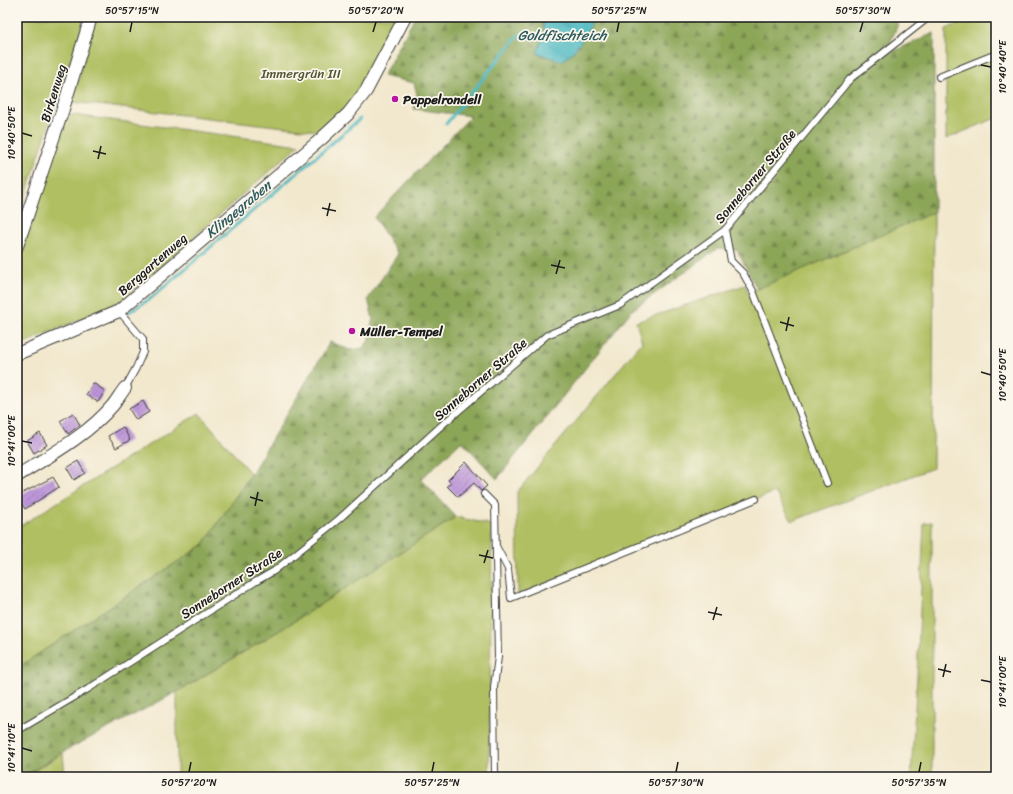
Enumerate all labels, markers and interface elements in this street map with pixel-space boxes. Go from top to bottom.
text: 50°57'15"N [105,2,159,20]
text: 50°57'20"N [348,2,404,20]
text: 50°57'25"N [591,2,647,20]
text: 50°57'30"N [835,2,891,20]
water label: Goldfischteich [518,23,608,48]
text: 10°40'40"E [994,39,1012,94]
street label: Birkenweg [34,61,73,125]
park label: Immergrün III [260,62,341,85]
place label: Pappelrondell [403,88,483,111]
marker: Pappelrondell [390,94,400,104]
text: 10°40'50"E [3,105,21,160]
street label: Sonneborner Straße [709,124,802,229]
water label: Klingegraben [200,173,278,245]
street label: Berggartenweg [112,227,193,301]
place label: Müller-Tempel [359,320,444,343]
marker: Müller-Tempel [347,326,357,336]
street label: Sonneborner Straße [428,332,532,427]
text: 10°40'50"E [994,347,1012,402]
text: 10°41'00"E [3,414,21,467]
street label: Sonneborner Straße [176,542,287,625]
text: 10°41'00"E [994,655,1012,708]
text: 10°41'10"E [3,722,21,773]
text: 50°57'20"N [161,774,217,792]
text: 50°57'25"N [404,774,460,792]
text: 50°57'30"N [648,774,704,792]
text: 50°57'35"N [892,774,947,792]

